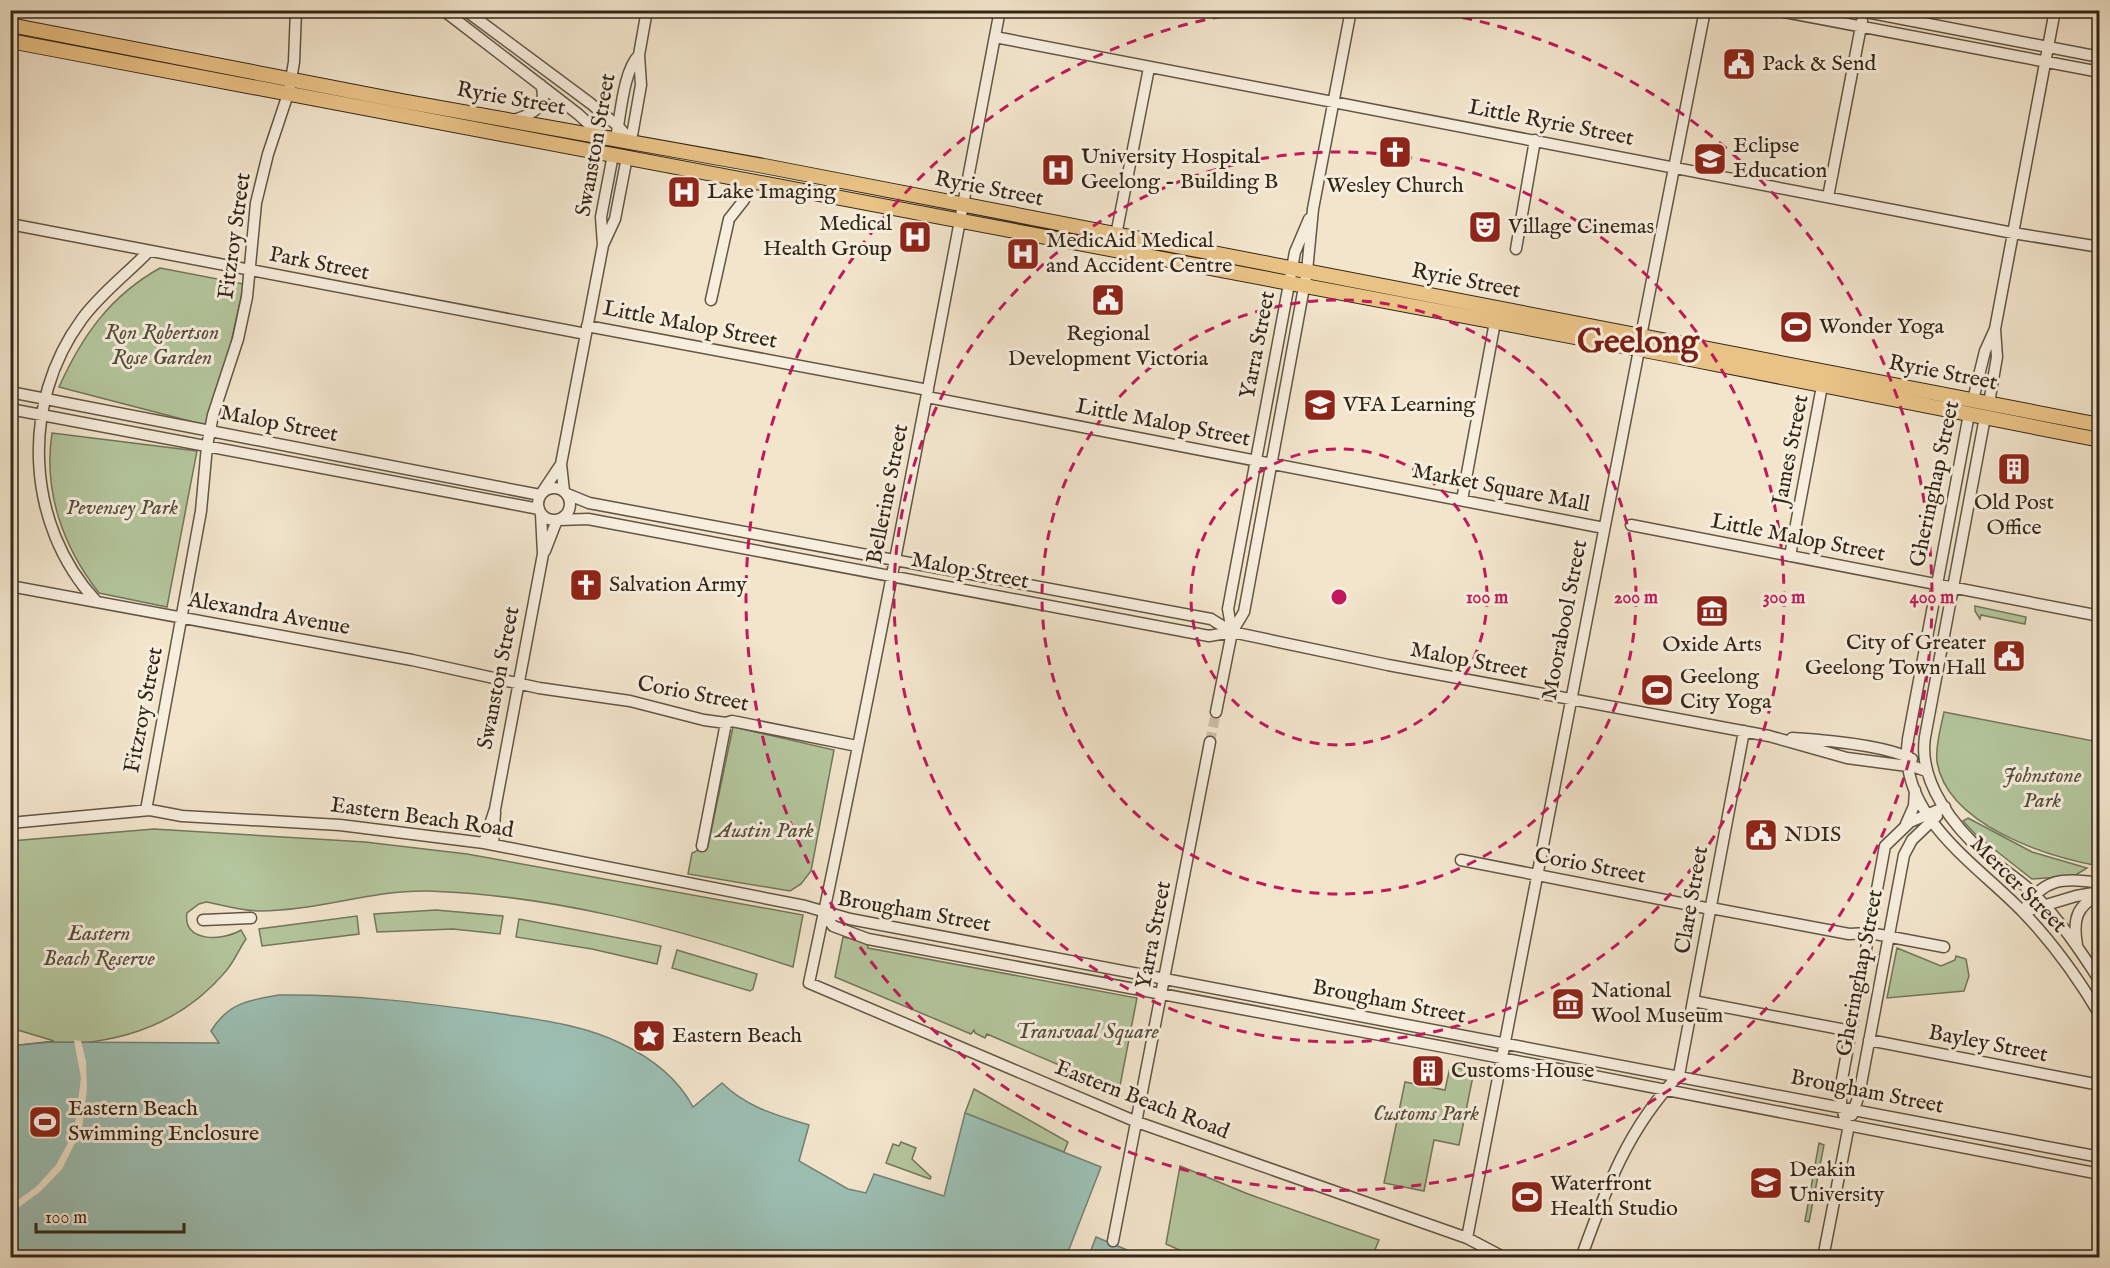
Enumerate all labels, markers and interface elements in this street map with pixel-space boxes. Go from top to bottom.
public building icon: Pack & Send [1721,46,1757,82]
place label: Pack & Send [1762,50,1877,78]
street label: Swanston Street [570,71,622,219]
street label: Ryrie Street [454,76,568,122]
street label: Little Ryrie Street [1466,93,1636,153]
place label: Eclipse Education [1733,132,1827,185]
church icon: Wesley Church [1377,134,1413,170]
school or university icon: Eclipse Education [1692,141,1728,177]
place label: University Hospital Geelong - Building B [1081,143,1278,196]
hospital icon: University Hospital Geelong - Building B [1040,152,1076,188]
street label: Ryrie Street [932,165,1046,213]
street label: Fitzroy Street [212,170,258,301]
place label: Wesley Church [1326,172,1464,200]
hospital icon: Lake Imaging [666,174,702,210]
place label: Lake Imaging [707,178,837,206]
theatre icon: Village Cinemas [1467,209,1503,245]
place label: Medical Health Group [763,210,892,263]
place label: Village Cinemas [1507,213,1654,241]
hospital icon: Medical Health Group [897,219,933,255]
place label: MedicAid Medical and Accident Centre [1046,227,1232,280]
hospital icon: MedicAid Medical and Accident Centre [1005,236,1041,272]
street label: Park Street [267,241,372,287]
street label: Ryrie Street [1409,257,1523,305]
public building icon: Regional Development Victoria [1090,282,1126,318]
street label: Yarra Street [1234,288,1282,401]
street label: Little Malop Street [601,294,780,356]
sports icon: Wonder Yoga [1778,309,1814,345]
place label: Wonder Yoga [1819,313,1944,341]
park label: Ron Robertson Rose Garden [105,319,219,372]
place label: Regional Development Victoria [1008,320,1209,373]
district label: Geelong [1577,321,1701,364]
street label: Ryrie Street [1886,349,2000,397]
school or university icon: VFA Learning [1302,387,1338,423]
place label: VFA Learning [1342,391,1476,419]
street label: Little Malop Street [1074,392,1253,454]
street label: James Street [1766,392,1816,511]
street label: Gheringhap Street [1904,398,1966,570]
street label: Malop Street [218,399,341,449]
street label: Bellerine Street [861,421,915,566]
building icon: Old Post Office [1996,451,2032,487]
street label: Market Square Mall [1410,457,1592,519]
place label: Old Post Office [1974,489,2055,542]
park label: Pevensey Park [66,494,178,522]
street label: Little Malop Street [1709,507,1888,569]
street label: Moorabool Street [1536,537,1594,702]
street label: Malop Street [909,546,1032,596]
church icon: Salvation Army [568,567,604,603]
place label: Salvation Army [609,571,747,599]
street label: Alexandra Avenue [185,586,352,642]
centre of rings [1329,587,1349,607]
text: 100 m [1466,587,1508,610]
text: 200 m [1614,587,1658,610]
text: 300 m [1763,587,1805,610]
text: 400 m [1910,587,1954,610]
museum icon: Oxide Arts [1694,593,1730,629]
street label: Swanston Street [471,604,527,752]
place label: City of Greater Geelong Town Hall [1805,629,1986,682]
place label: Oxide Arts [1662,631,1762,659]
street label: Malop Street [1408,636,1531,686]
public building icon: City of Greater Geelong Town Hall [1991,638,2027,674]
street label: Fitzroy Street [118,644,170,775]
place label: Geelong City Yoga [1680,663,1772,716]
street label: Corio Street [635,670,751,719]
sports icon: Geelong City Yoga [1639,672,1675,708]
park label: Johnstone Park [2003,762,2082,815]
street label: Eastern Beach Road [329,791,516,845]
park label: Austin Park [714,817,814,845]
public building icon: NDIS [1743,817,1779,853]
place label: NDIS [1784,821,1841,849]
street label: Mercer Street [1964,831,2073,940]
street label: Corio Street [1532,842,1648,891]
street label: Clare Street [1669,844,1715,956]
street label: Yarra Street [1130,878,1178,991]
street label: Brougham Street [835,885,993,939]
street label: Gheringhap Street [1830,887,1890,1059]
park label: Eastern Beach Reserve [43,920,156,973]
street label: Brougham Street [1310,973,1468,1031]
place label: National Wool Museum [1591,977,1723,1030]
museum icon: National Wool Museum [1550,986,1586,1022]
place icon: Eastern Beach [631,1018,667,1054]
park label: Transvaal Square [1015,1018,1159,1046]
street label: Bayley Street [1926,1019,2050,1069]
place label: Eastern Beach [672,1022,802,1050]
building icon: Customs House [1410,1053,1446,1089]
street label: Eastern Beach Road [1051,1054,1233,1146]
place label: Customs House [1451,1057,1594,1085]
street label: Brougham Street [1788,1063,1946,1121]
place label: Eastern Beach Swimming Enclosure [68,1095,259,1148]
park label: Customs Park [1373,1100,1479,1128]
sports icon: Eastern Beach Swimming Enclosure [27,1104,63,1140]
place label: Deakin University [1789,1156,1884,1209]
school or university icon: Deakin University [1748,1165,1784,1201]
place label: Waterfront Health Studio [1550,1170,1678,1223]
sports icon: Waterfront Health Studio [1509,1179,1545,1215]
scale bar [36,1196,184,1234]
text: 100 m [45,1207,87,1230]

